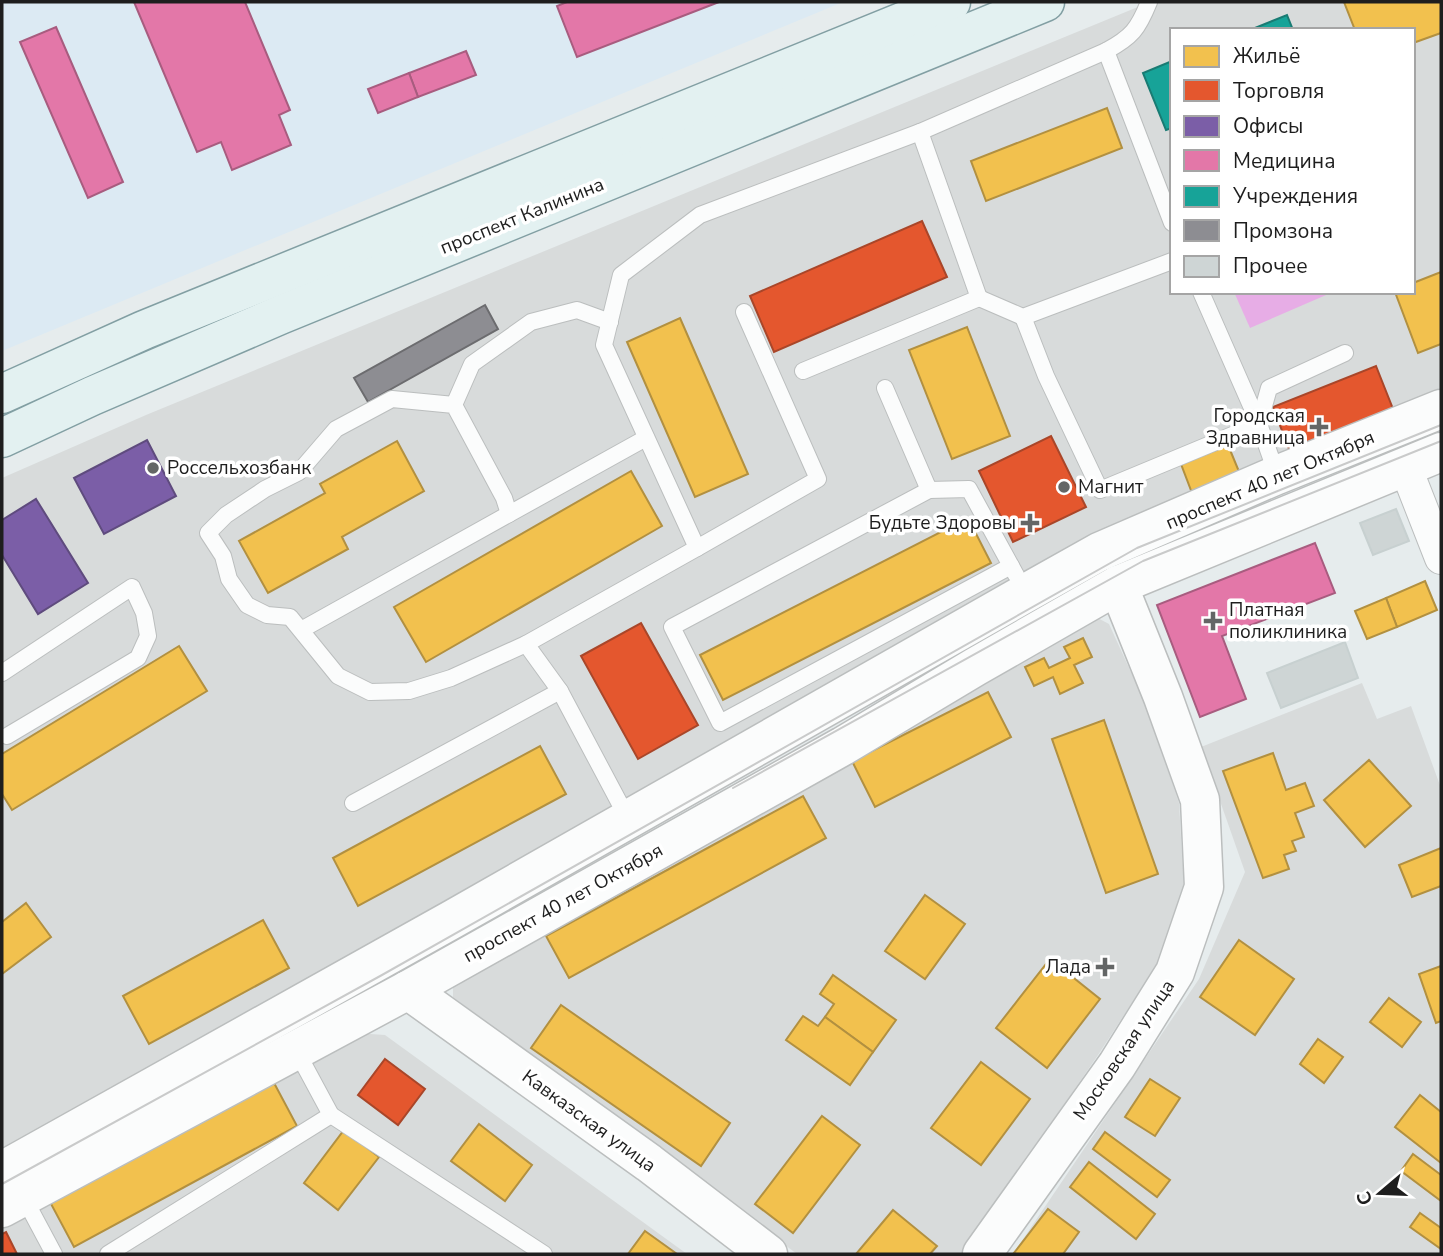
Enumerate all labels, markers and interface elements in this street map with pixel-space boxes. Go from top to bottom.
legend [1170,28,1415,294]
text: Жильё [1233,42,1300,70]
text: Торговля [1233,77,1324,105]
text: Офисы [1233,112,1303,140]
text: Медицина [1233,147,1336,175]
street label: проспект Калинина [436,171,608,261]
text: Учреждения [1232,182,1358,210]
text: Промзона [1233,217,1333,245]
text: Прочее [1233,252,1308,280]
place label: Городская Здравница [1206,403,1305,451]
marker: Городская Здравница [1311,419,1327,435]
street label: проспект 40 лет Октября [1162,424,1378,536]
place label: Россельхозбанк [167,455,311,481]
marker: Россельхозбанк [145,460,161,476]
place label: Магнит [1078,474,1144,500]
marker: Магнит [1056,479,1072,495]
place label: Будьте Здоровы [869,510,1016,536]
marker: Будьте Здоровы [1022,515,1038,531]
place label: Платная поликлиника [1229,597,1347,645]
marker: Платная поликлиника [1203,611,1223,631]
street label: проспект 40 лет Октября [459,837,667,969]
place label: Лада [1045,954,1091,980]
marker: Лада [1097,959,1113,975]
street label: Московская улица [1067,975,1181,1125]
street label: Кавказская улица [517,1064,661,1178]
north arrow [1345,1158,1415,1228]
text: С [1350,1188,1379,1209]

